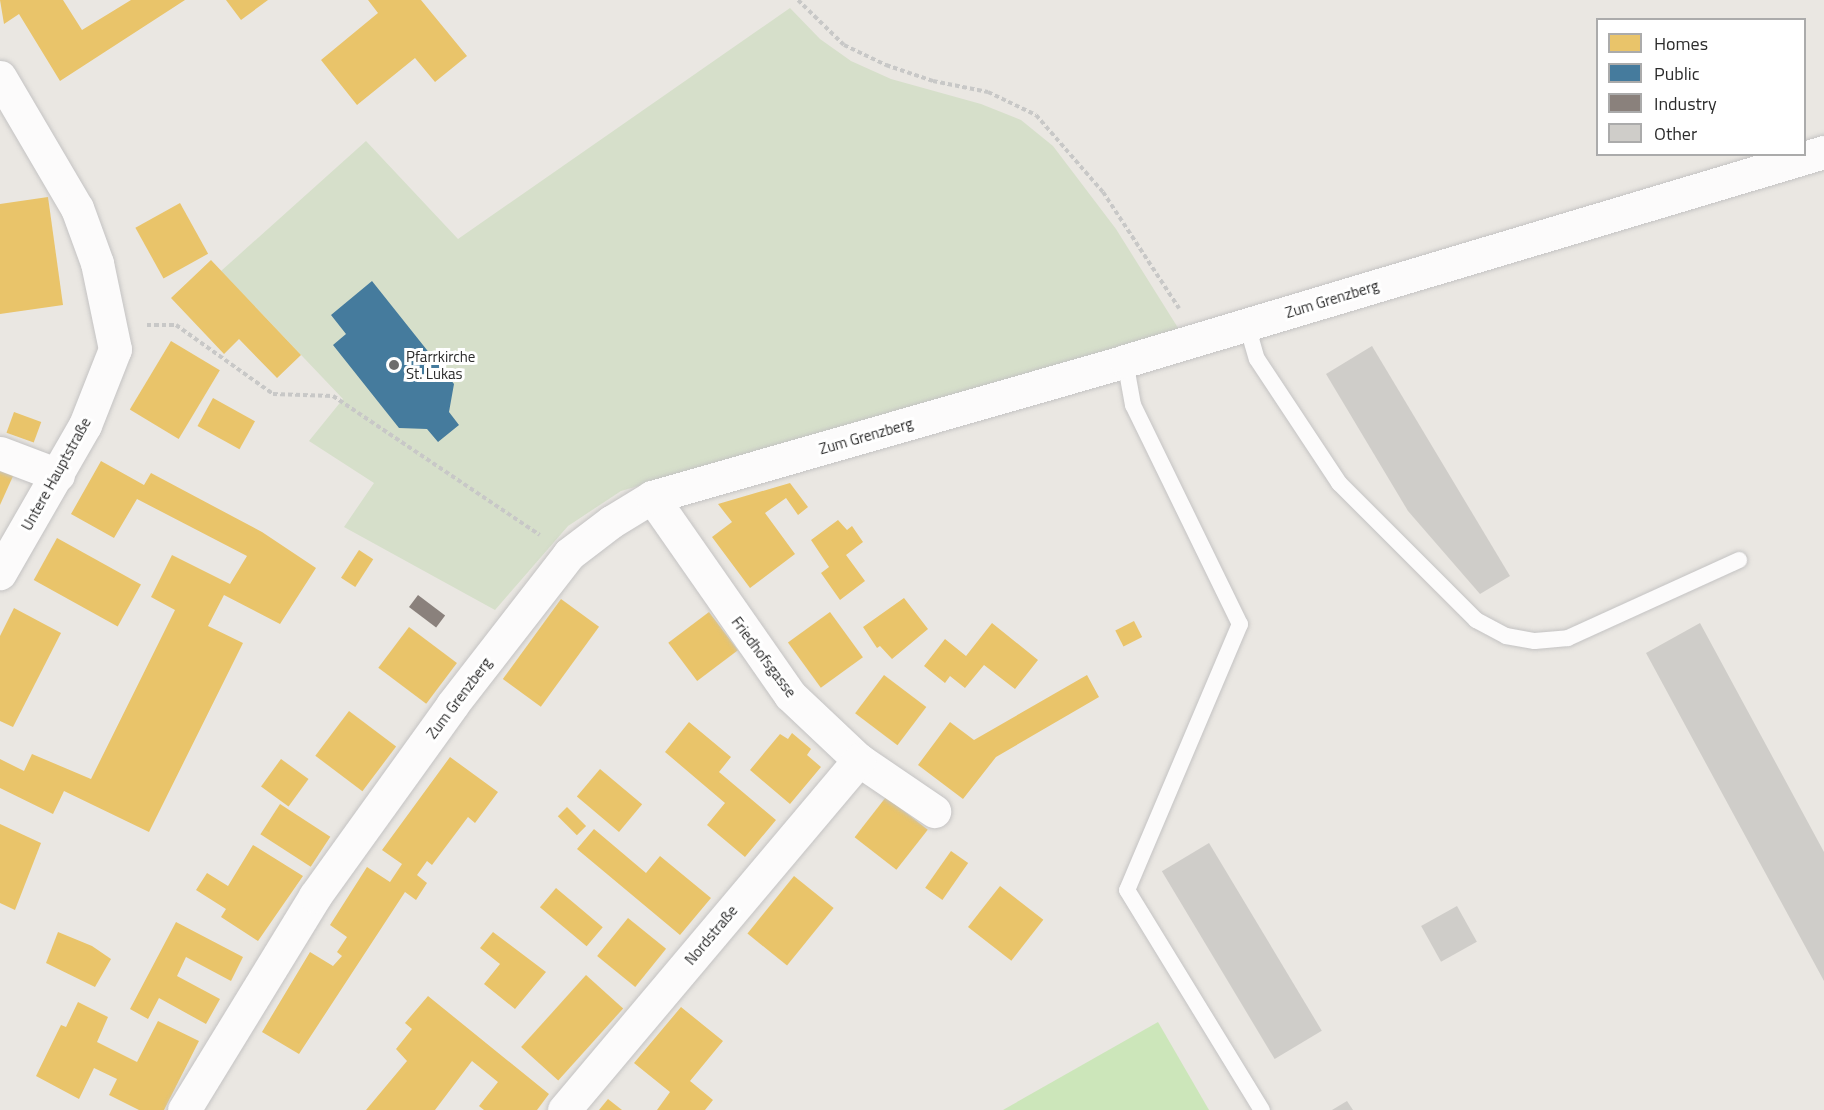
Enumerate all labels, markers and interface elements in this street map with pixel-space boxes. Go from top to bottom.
legend [1596,18,1806,156]
text: Homes [1654,30,1708,57]
text: Public [1654,60,1700,87]
text: Industry [1654,90,1717,117]
text: Other [1654,120,1697,147]
street label: Zum Grenzberg [1283,276,1381,322]
place label: Pfarrkirche St. Lukas [406,347,475,382]
marker: Pfarrkirche St. Lukas [387,358,401,372]
street label: Untere Hauptstraße [18,414,94,534]
street label: Zum Grenzberg [817,414,915,458]
street label: Friedhofsgasse [728,613,800,701]
street label: Zum Grenzberg [423,654,495,742]
street label: Nordstraße [681,902,741,968]

